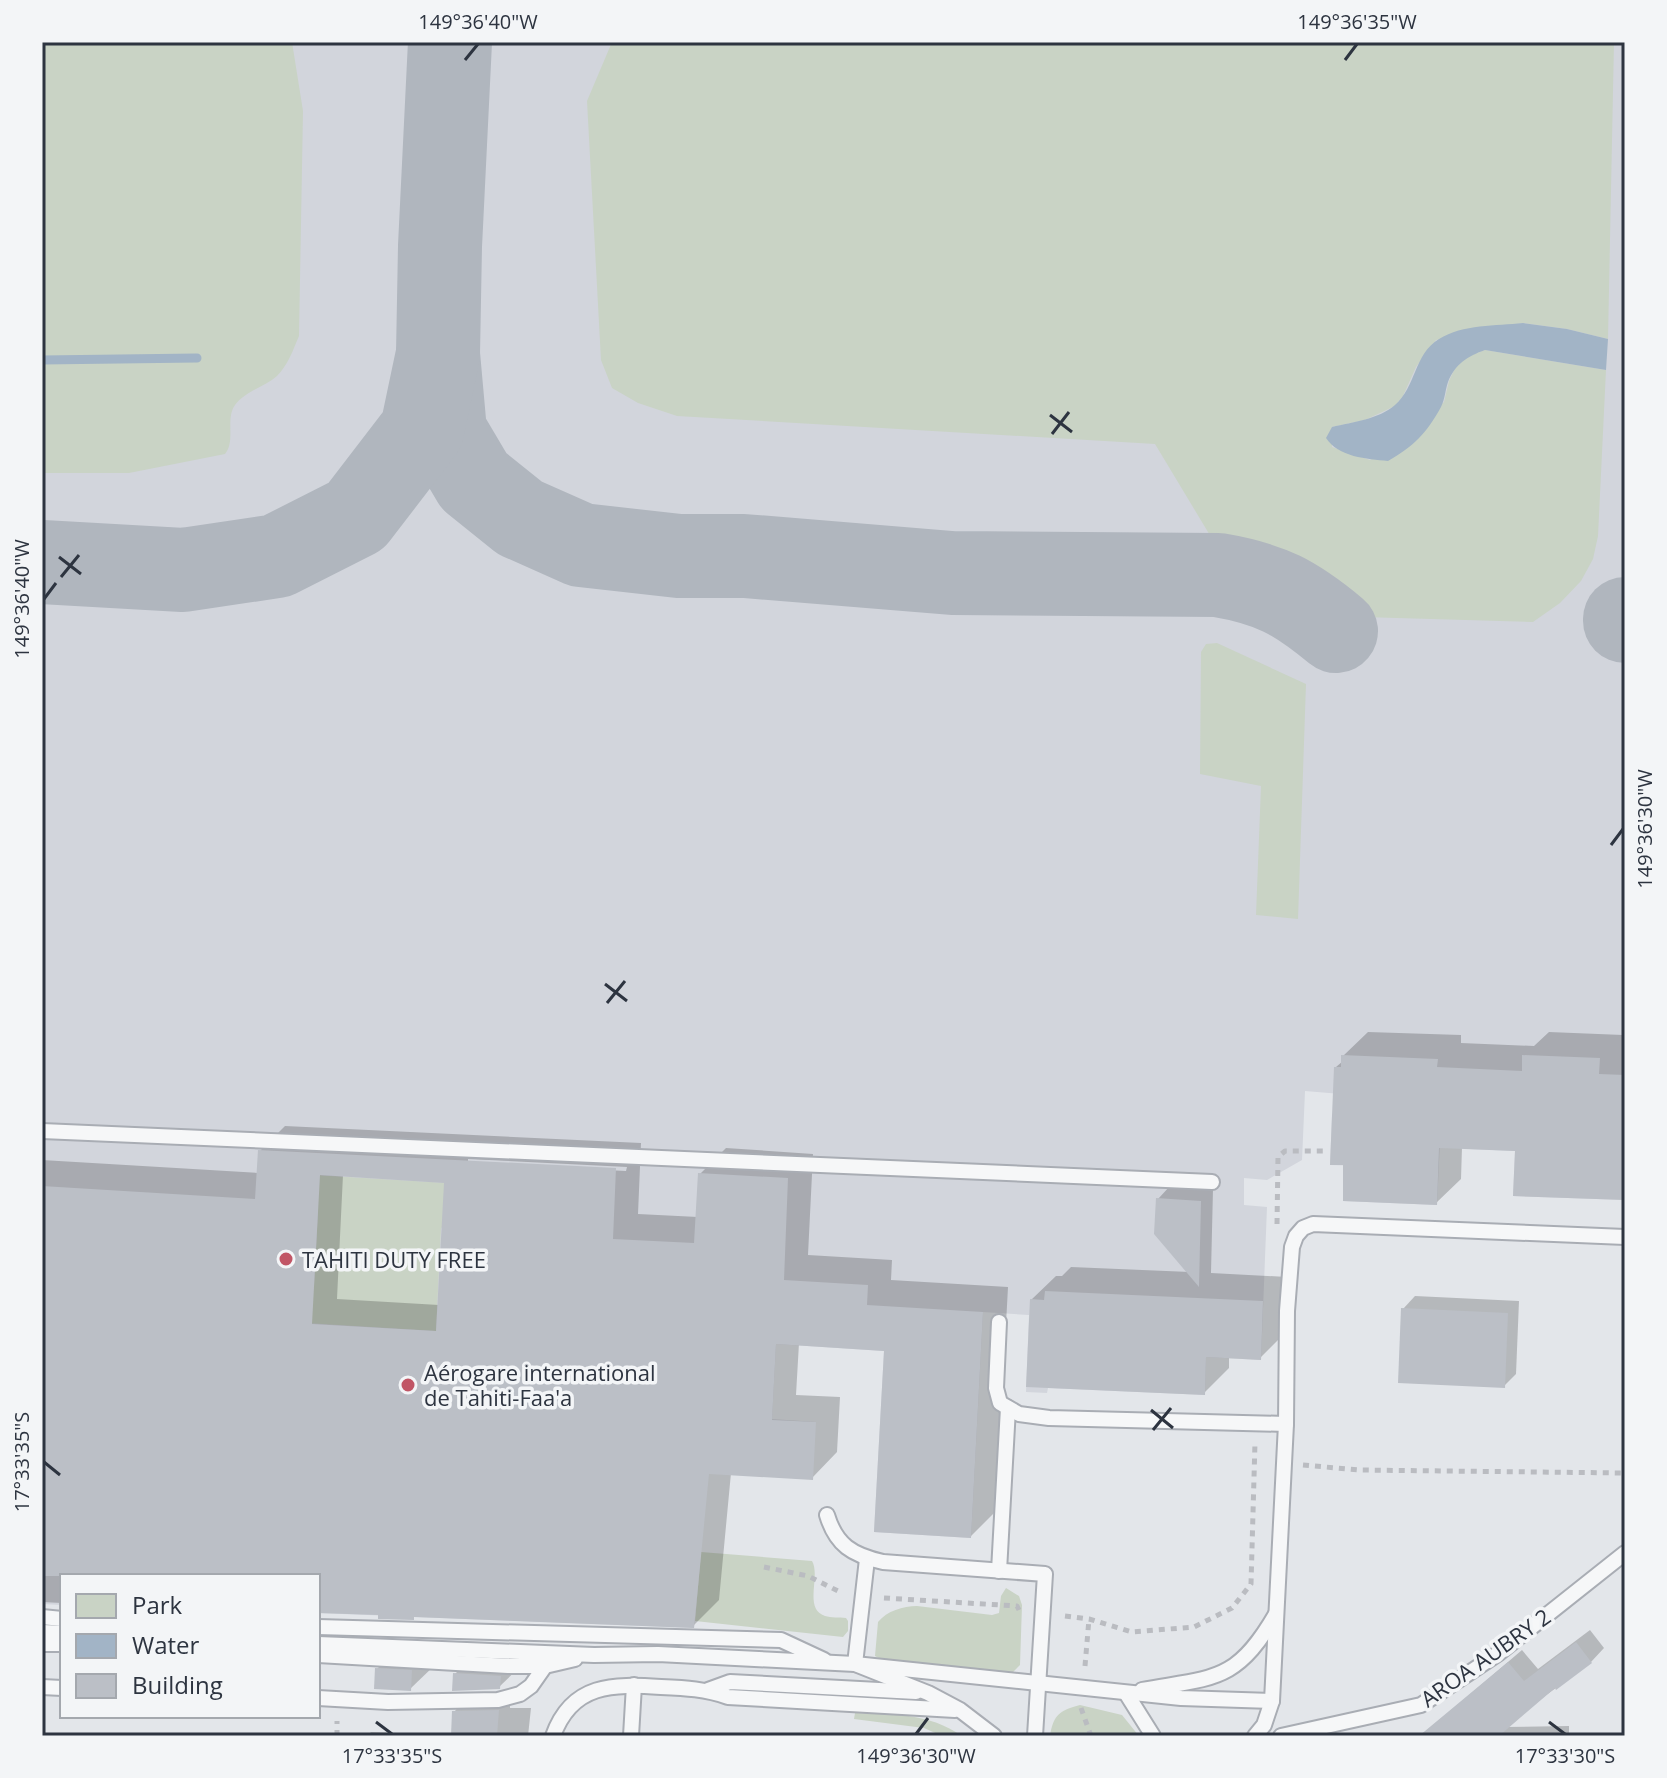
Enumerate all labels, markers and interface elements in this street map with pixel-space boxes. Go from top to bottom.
text: 149°36'40"W [418,8,538,35]
text: 149°36'35"W [1297,8,1417,35]
text: 149°36'40"W [8,539,35,659]
text: 149°36'30"W [1631,769,1658,889]
place label: TAHITI DUTY FREE [302,1244,486,1274]
marker: TAHITI DUTY FREE [277,1250,295,1268]
place label: Aérogare international de Tahiti-Faa'a [424,1357,656,1412]
marker: Aérogare international de Tahiti-Faa'a [399,1376,417,1394]
text: 17°33'35"S [8,1412,35,1512]
legend [60,1574,320,1718]
text: Park [132,1588,183,1621]
street label: AROA AUBRY 2 [1414,1601,1556,1713]
text: Water [132,1628,200,1661]
text: Building [132,1668,223,1701]
text: 17°33'35"S [342,1742,442,1769]
text: 149°36'30"W [856,1742,976,1769]
text: 17°33'30"S [1515,1742,1615,1769]

